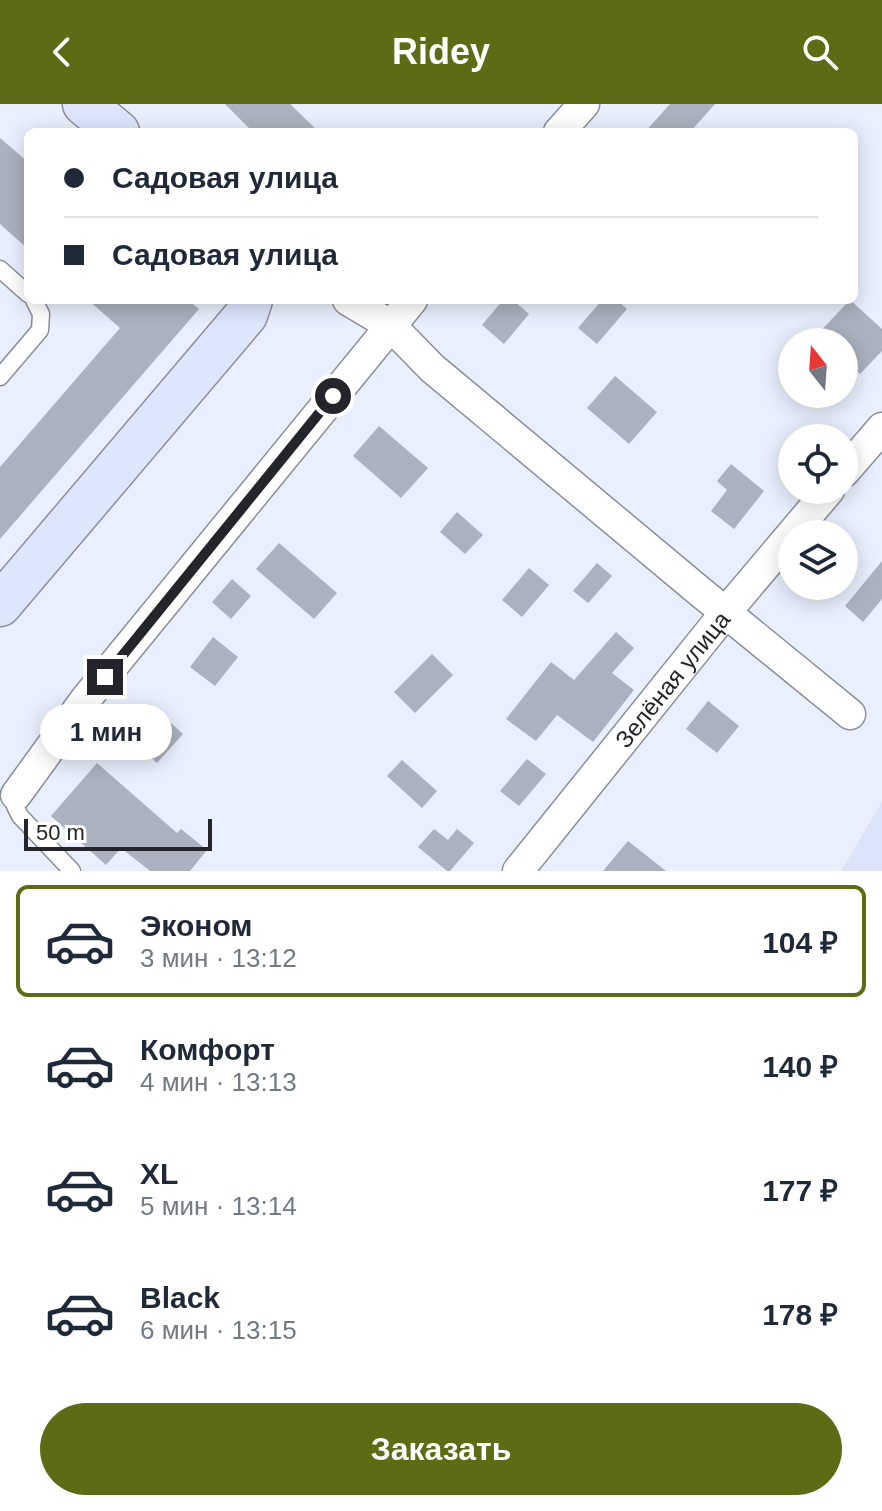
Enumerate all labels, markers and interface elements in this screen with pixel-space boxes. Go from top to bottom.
icon: back [40,30,84,74]
icon: search [798,30,842,74]
text: Ridey [392,31,490,72]
text: Садовая улица [112,161,338,194]
text: Садовая улица [112,238,338,271]
north arrow [778,328,858,408]
map controls [778,328,858,600]
route start [315,378,351,414]
button: locate [778,424,858,504]
button: layers [778,520,858,600]
street label: Зелёная улица [609,605,735,753]
route end [87,659,123,695]
callout: 1 мин [39,705,171,761]
text: 1 мин [70,717,142,747]
scale bar [24,815,212,851]
text: 50 m [36,820,85,845]
icon: car [44,905,116,977]
text: Эконом [140,909,253,942]
text: 104 ₽ [762,926,838,959]
text: 3 мин · 13:12 [140,943,297,973]
icon: car [44,1029,116,1101]
text: Комфорт [140,1033,275,1066]
text: 140 ₽ [762,1050,838,1083]
text: 4 мин · 13:13 [140,1067,297,1097]
icon: car [44,1153,116,1225]
text: XL [140,1157,178,1190]
text: 177 ₽ [762,1174,838,1207]
text: 5 мин · 13:14 [140,1191,297,1221]
icon: car [44,1277,116,1349]
text: Black [140,1281,220,1314]
text: 178 ₽ [762,1298,838,1331]
text: 6 мин · 13:15 [140,1315,297,1345]
button: Заказать [40,1403,842,1495]

